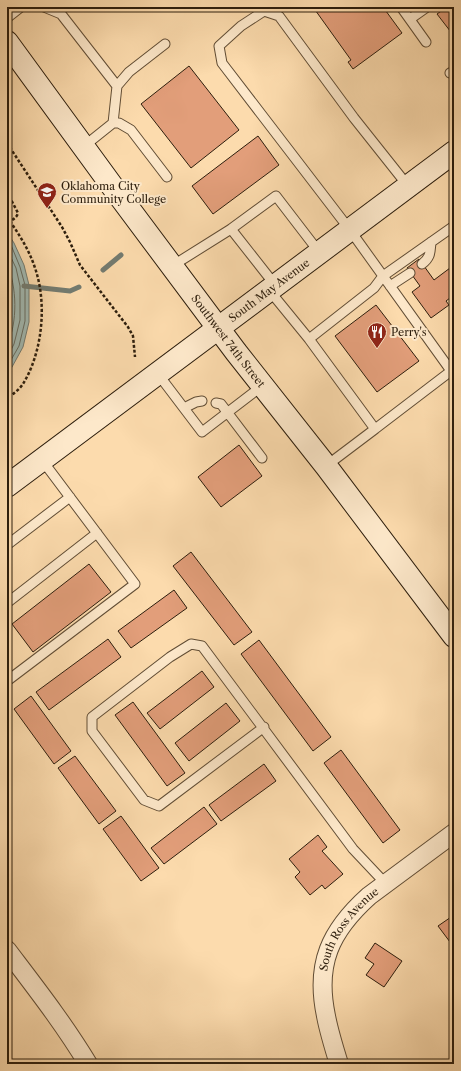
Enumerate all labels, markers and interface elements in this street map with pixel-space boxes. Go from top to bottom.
place label: Oklahoma City Community College [61,179,166,206]
school or university icon: Oklahoma City Community College [36,181,58,209]
street label: South May Avenue [226,255,312,325]
street label: Southwest 74th Street [188,292,268,390]
restaurant icon: Perry's [366,321,388,349]
place label: Perry's [391,325,427,339]
street label: South Ross Avenue [316,884,381,972]

